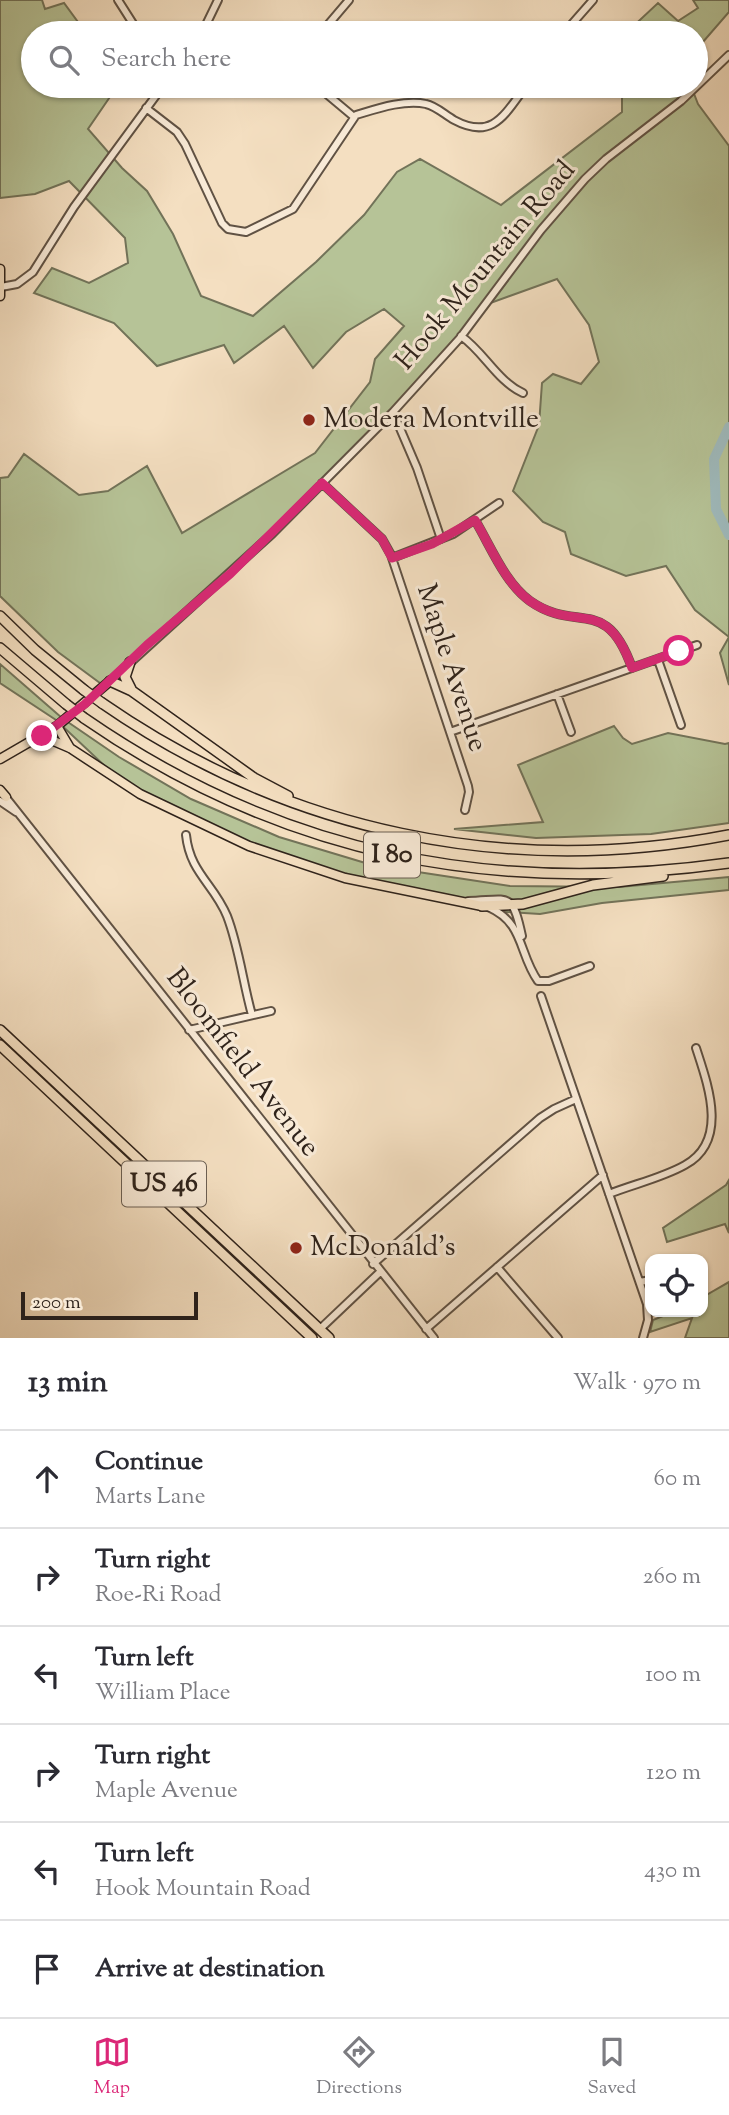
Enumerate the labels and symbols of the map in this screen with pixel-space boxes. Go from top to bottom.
street label: Hook Mountain Road [386,152,586,380]
place label: Modera Montville [323,400,539,440]
marker: Modera Montville [301,412,317,428]
street label: Maple Avenue [405,579,497,757]
route start [663,635,694,666]
route end [26,720,57,751]
road number: I 80 [364,832,420,877]
street label: Bloomfield Avenue [156,960,328,1166]
road number: US 46 [122,1162,206,1206]
place label: McDonald's [310,1228,456,1268]
marker: McDonald's [288,1240,304,1256]
scale bar [21,1289,198,1321]

